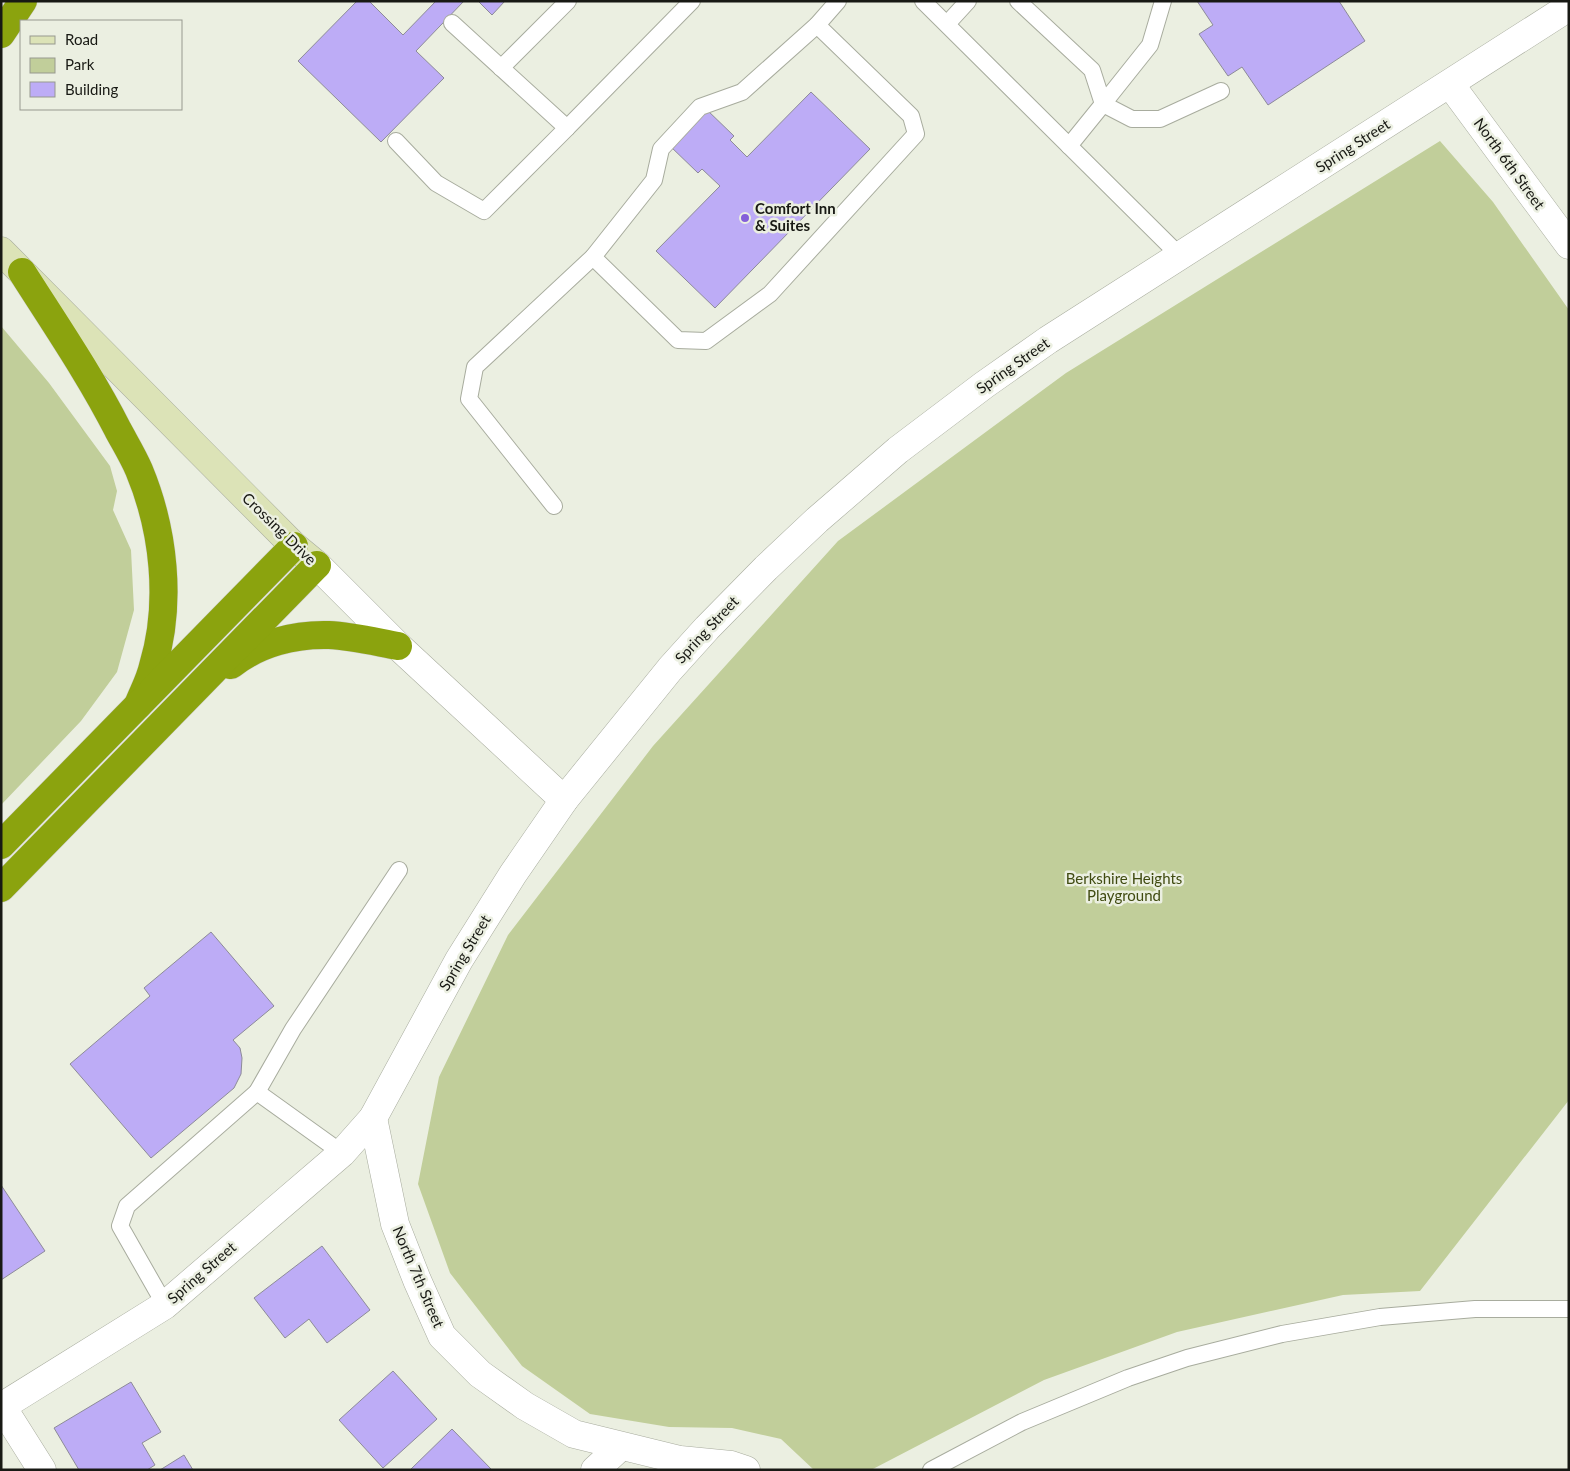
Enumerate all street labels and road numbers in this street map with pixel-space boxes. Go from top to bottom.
street label: Spring Street [1312,114,1393,176]
street label: North 6th Street [1471,114,1549,213]
street label: Spring Street [972,333,1053,397]
street label: Crossing Drive [239,488,321,568]
street label: Spring Street [671,592,742,667]
street label: Spring Street [435,911,494,994]
street label: North 7th Street [389,1223,449,1331]
street label: Spring Street [163,1237,240,1307]

